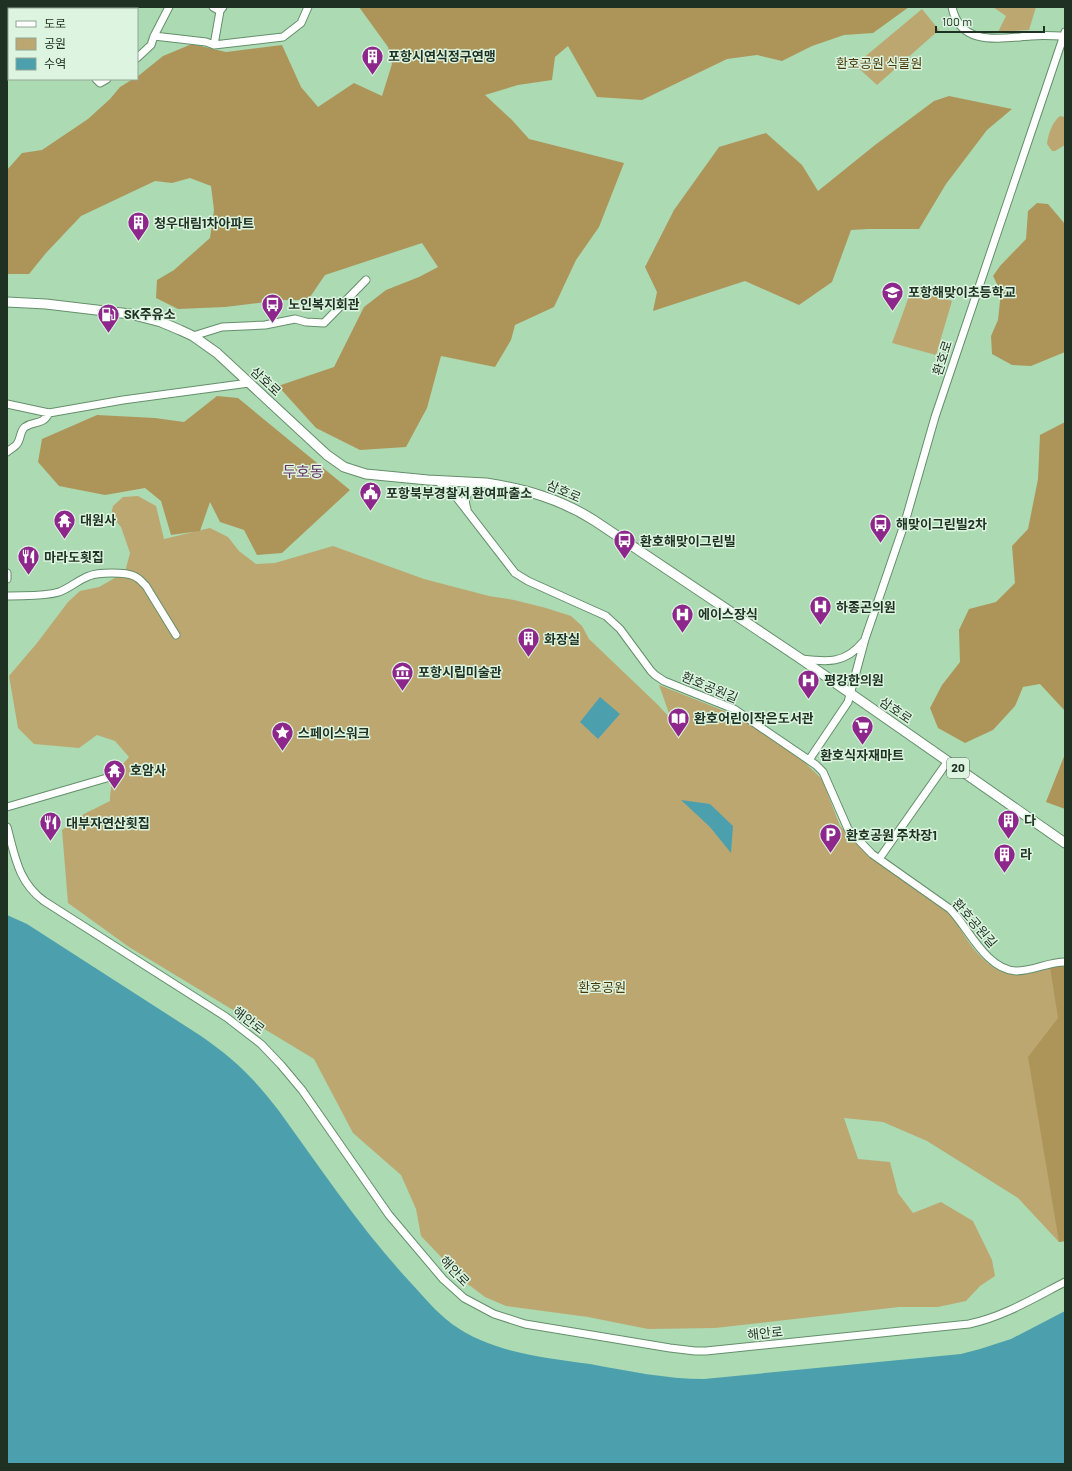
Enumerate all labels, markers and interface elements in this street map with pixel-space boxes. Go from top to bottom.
legend [8,8,138,80]
scale bar [936,8,1044,34]
text: 100 m [942,14,972,28]
text: 도로 [44,16,66,30]
text: 공원 [44,36,66,50]
building icon: 포항시연식정구연맹 [359,43,385,76]
place label: 포항시연식정구연맹 [388,48,496,64]
park label: 환호공원 식물원 [836,55,922,71]
text: 수역 [44,56,66,70]
building icon: 청우대림1차아파트 [125,210,151,243]
place label: 청우대림1차아파트 [154,215,254,231]
school or university icon: 포항해맞이초등학교 [880,279,906,312]
place label: 포항해맞이초등학교 [908,284,1016,300]
bus stop icon: 노인복지회관 [259,291,285,324]
place label: 노인복지회관 [288,296,360,312]
fuel station icon: SK주유소 [96,301,122,334]
place label: SK주유소 [124,306,176,322]
street label: 환호로 [929,338,955,378]
street label: 삼호로 [247,363,285,399]
district label: 두호동 [282,462,324,480]
street label: 삼호로 [544,477,584,505]
public building icon: 포항북부경찰서 환여파출소 [357,480,383,513]
place label: 포항북부경찰서 환여파출소 [386,485,532,501]
temple icon: 대원사 [51,507,77,540]
bus stop icon: 해맞이그린빌2차 [867,511,893,544]
place label: 대원사 [80,512,116,528]
place label: 해맞이그린빌2차 [896,516,987,532]
bus stop icon: 환호해맞이그린빌 [612,528,638,561]
place label: 환호해맞이그린빌 [640,533,736,549]
restaurant icon: 마라도횟집 [15,544,41,577]
place label: 마라도횟집 [44,549,104,565]
hospital icon: 하종곤의원 [808,594,834,627]
place label: 하종곤의원 [836,599,896,615]
hospital icon: 에이스장식 [669,601,695,634]
place label: 에이스장식 [698,606,758,622]
building icon: 화장실 [515,626,541,659]
place label: 화장실 [544,631,580,647]
museum icon: 포항시립미술관 [389,659,415,692]
place label: 포항시립미술관 [418,664,502,680]
hospital icon: 평강한의원 [796,667,822,700]
street label: 환호공원길 [679,668,741,706]
place label: 평강한의원 [824,672,884,688]
street label: 삼호로 [877,693,915,727]
library icon: 환호어린이작은도서관 [665,705,691,738]
place label: 환호어린이작은도서관 [694,710,814,726]
supermarket icon: 환호식자재마트 [849,714,875,747]
place icon: 스페이스워크 [269,720,295,753]
place label: 스페이스워크 [298,725,370,741]
place label: 환호식자재마트 [820,747,904,763]
temple icon: 호암사 [101,757,127,790]
road number: 20 [947,758,969,778]
place label: 호암사 [130,762,166,778]
building icon: 다 [995,807,1021,840]
restaurant icon: 대부자연산횟집 [37,810,63,843]
place label: 다 [1024,812,1036,828]
place label: 대부자연산횟집 [66,815,150,831]
parking icon: 환호공원 주차장1 [817,822,843,855]
place label: 환호공원 주차장1 [846,827,937,843]
building icon: 라 [992,841,1018,874]
place label: 라 [1020,846,1032,862]
street label: 환호공원길 [949,895,1001,951]
park label: 환호공원 [578,979,626,995]
street label: 해안로 [230,1003,268,1037]
street label: 해안로 [437,1253,473,1289]
street label: 해안로 [746,1323,784,1343]

